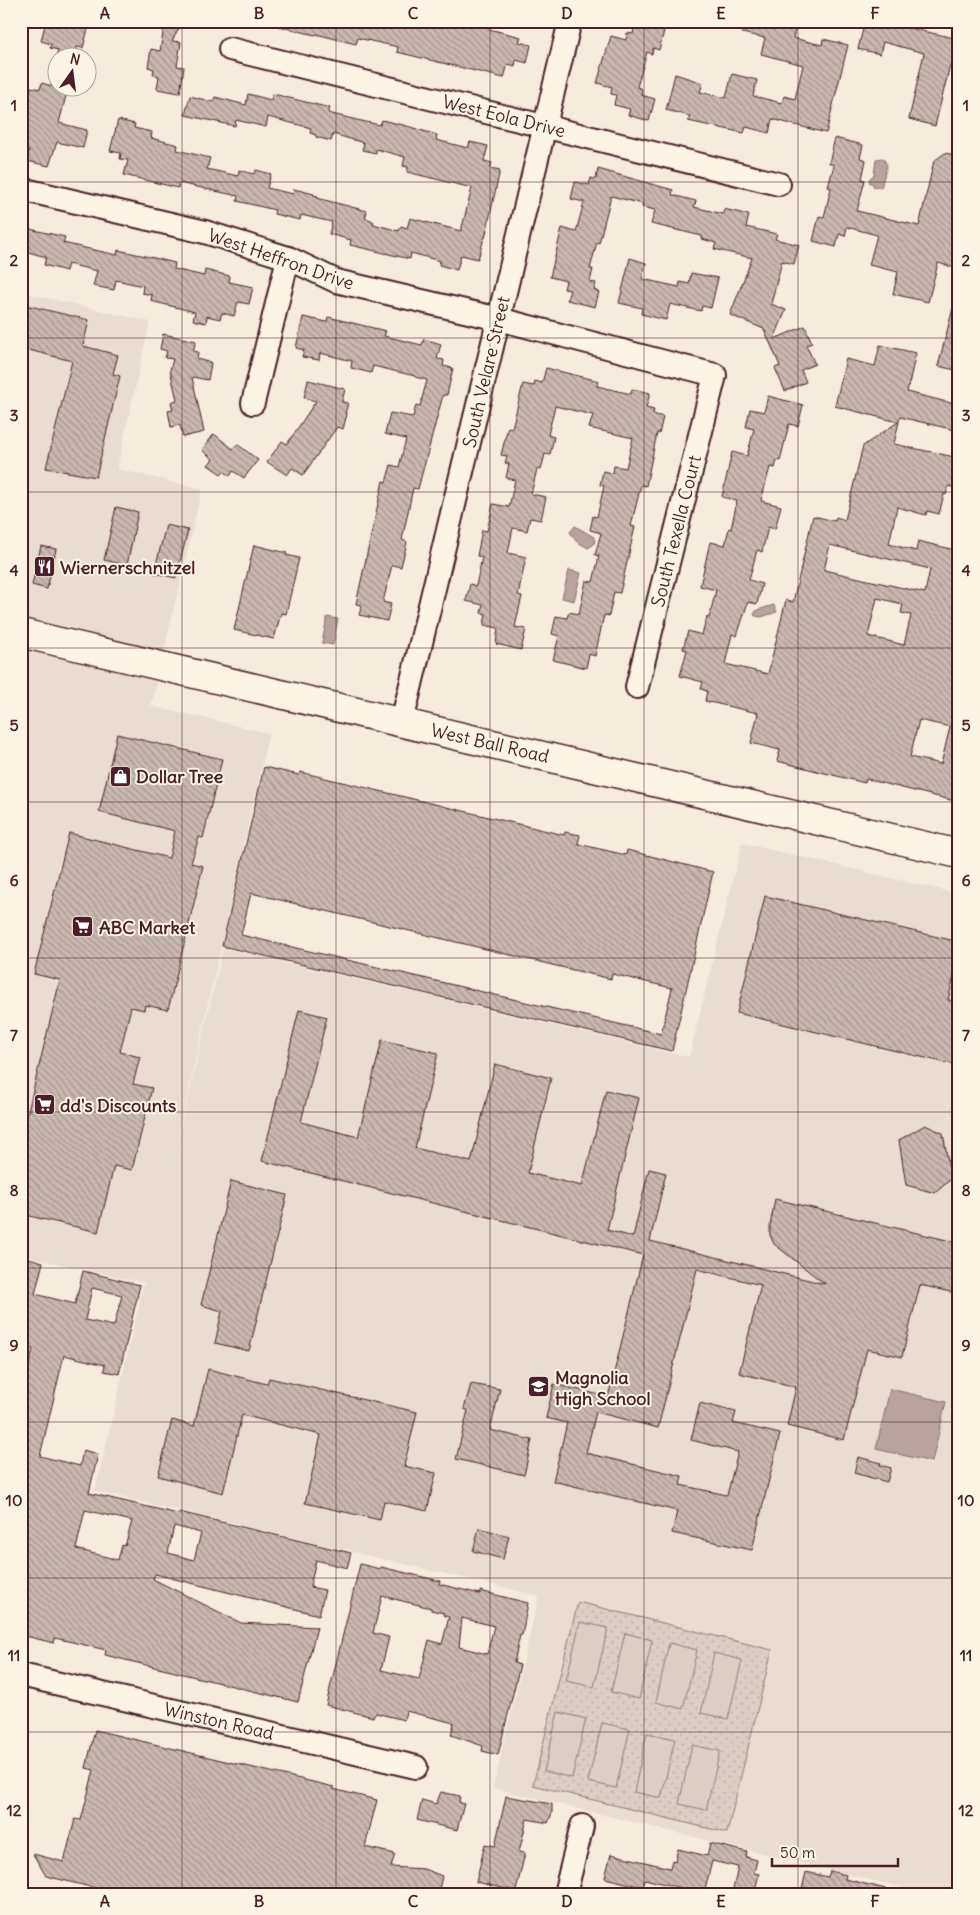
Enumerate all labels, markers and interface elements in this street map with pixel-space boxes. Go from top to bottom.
text: A [100,3,110,23]
text: B [254,3,265,23]
text: C [408,3,419,23]
text: D [561,3,573,23]
text: E [716,3,726,23]
text: F [870,3,880,23]
north arrow [48,48,98,98]
text: N [68,49,82,69]
street label: West Eola Drive [440,90,568,142]
text: 1 [11,95,17,115]
text: 1 [963,95,969,115]
street label: West Heffron Drive [205,223,357,295]
text: 2 [10,250,19,270]
text: 2 [962,250,971,270]
street label: South Velare Street [457,294,515,450]
text: 3 [9,405,19,425]
text: 3 [961,405,971,425]
street label: South Texella Court [646,453,706,609]
restaurant icon: Wiernerschnitzel [32,555,56,579]
place label: Wiernerschnitzel [60,556,195,579]
text: 4 [9,560,19,580]
text: 4 [961,560,971,580]
text: 5 [9,715,19,735]
text: 5 [961,715,971,735]
street label: West Ball Road [429,718,552,768]
shop icon: Dollar Tree [108,764,132,788]
place label: Dollar Tree [136,765,224,788]
text: 6 [9,870,19,890]
text: 6 [961,870,971,890]
supermarket icon: ABC Market [71,915,95,939]
place label: ABC Market [99,916,196,939]
text: 7 [10,1025,18,1045]
text: 7 [962,1025,970,1045]
supermarket icon: dd's Discounts [32,1093,56,1117]
place label: dd's Discounts [60,1094,176,1117]
text: 8 [9,1180,19,1200]
text: 8 [961,1180,971,1200]
text: 9 [9,1335,19,1355]
text: 9 [961,1335,971,1355]
place label: Magnolia High School [555,1366,651,1410]
school or university icon: Magnolia High School [527,1375,551,1399]
text: 10 [6,1490,22,1510]
text: 10 [958,1490,974,1510]
text: 11 [8,1645,20,1665]
text: 11 [960,1645,972,1665]
street label: Winston Road [162,1697,277,1745]
text: 12 [6,1800,22,1820]
text: 12 [958,1800,974,1820]
scale bar [772,1835,899,1867]
text: 50 m [780,1843,815,1862]
text: A [100,1891,110,1911]
text: B [254,1891,265,1911]
text: C [408,1891,419,1911]
text: D [561,1891,573,1911]
text: E [716,1891,726,1911]
text: F [870,1891,880,1911]

